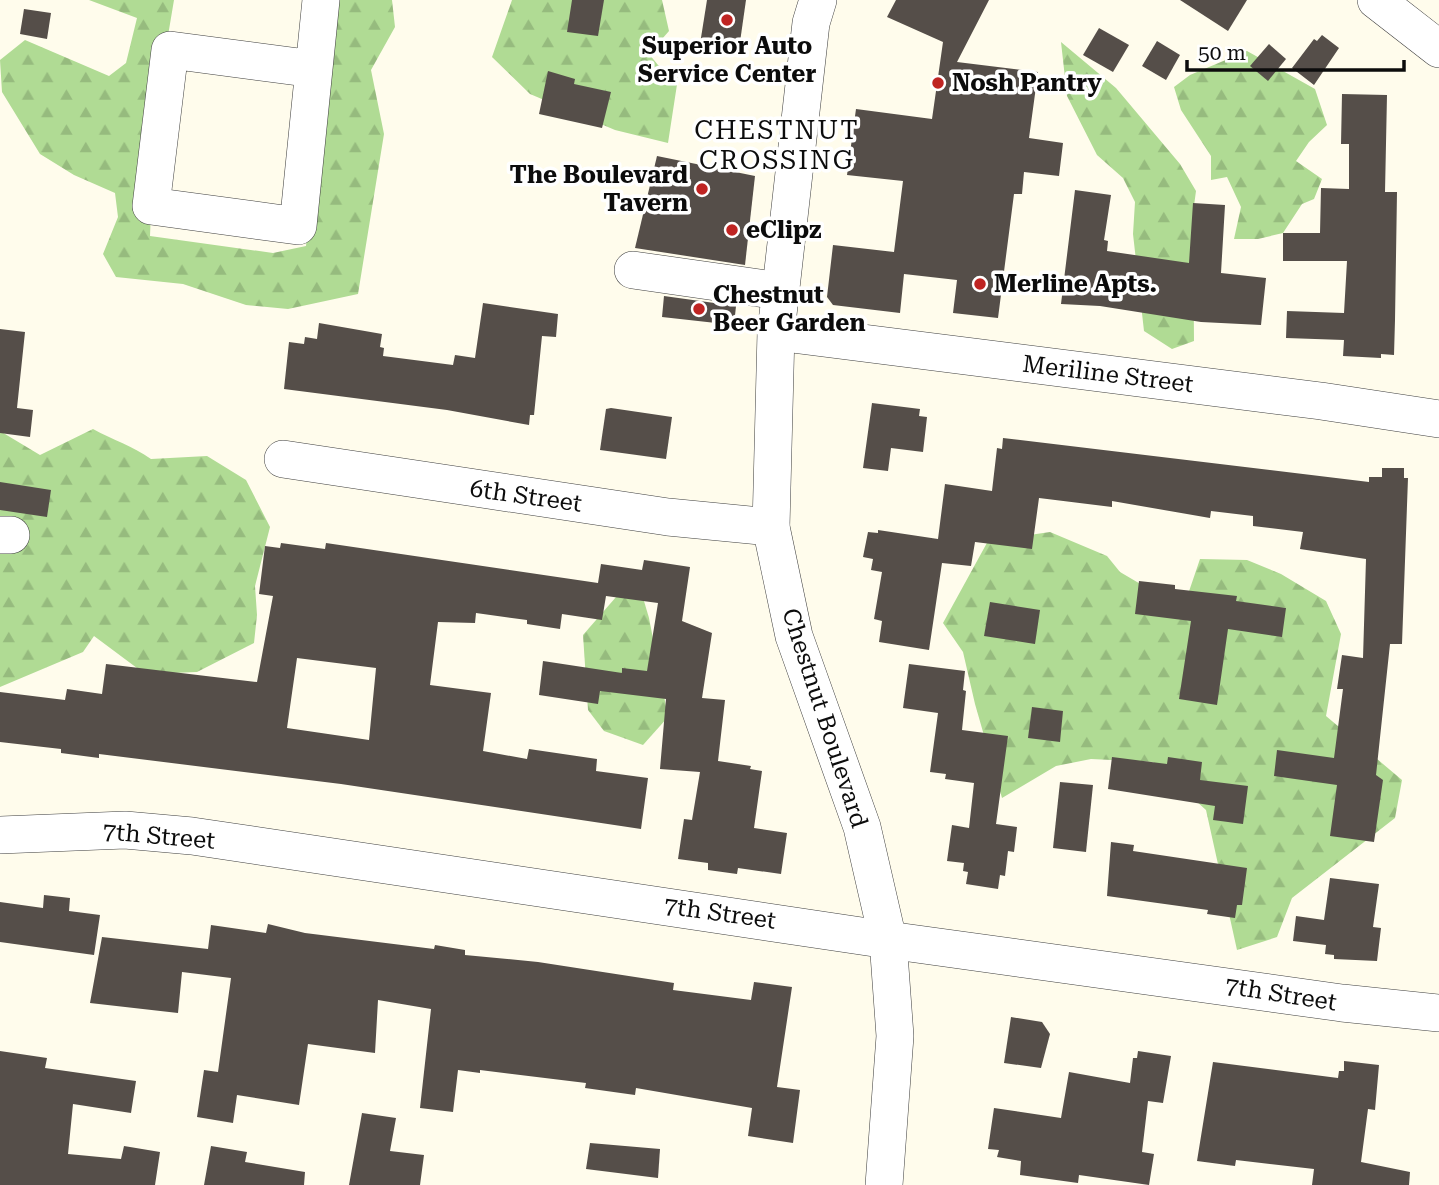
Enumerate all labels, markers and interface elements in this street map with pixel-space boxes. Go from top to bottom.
marker: Superior Auto Service Center [719,12,735,28]
scale bar [1187,28,1404,72]
place label: Superior Auto Service Center [638,32,816,88]
text: 50 m [1198,41,1246,65]
place label: Nosh Pantry [952,69,1102,97]
marker: Nosh Pantry [930,75,946,91]
district label: CHESTNUT CROSSING [694,115,860,175]
place label: The Boulevard Tavern [509,161,688,217]
marker: The Boulevard Tavern [694,181,710,197]
place label: eClipz [746,216,821,244]
marker: eClipz [724,222,740,238]
place label: Merline Apts. [994,270,1157,298]
marker: Merline Apts. [972,276,988,292]
place label: Chestnut Beer Garden [713,281,866,337]
marker: Chestnut Beer Garden [691,301,707,317]
street label: Meriline Street [1021,350,1195,398]
street label: 6th Street [468,474,584,518]
street label: Chestnut Boulevard [776,605,874,831]
street label: 7th Street [102,817,216,855]
street label: 7th Street [662,891,778,935]
street label: 7th Street [1223,971,1339,1017]

